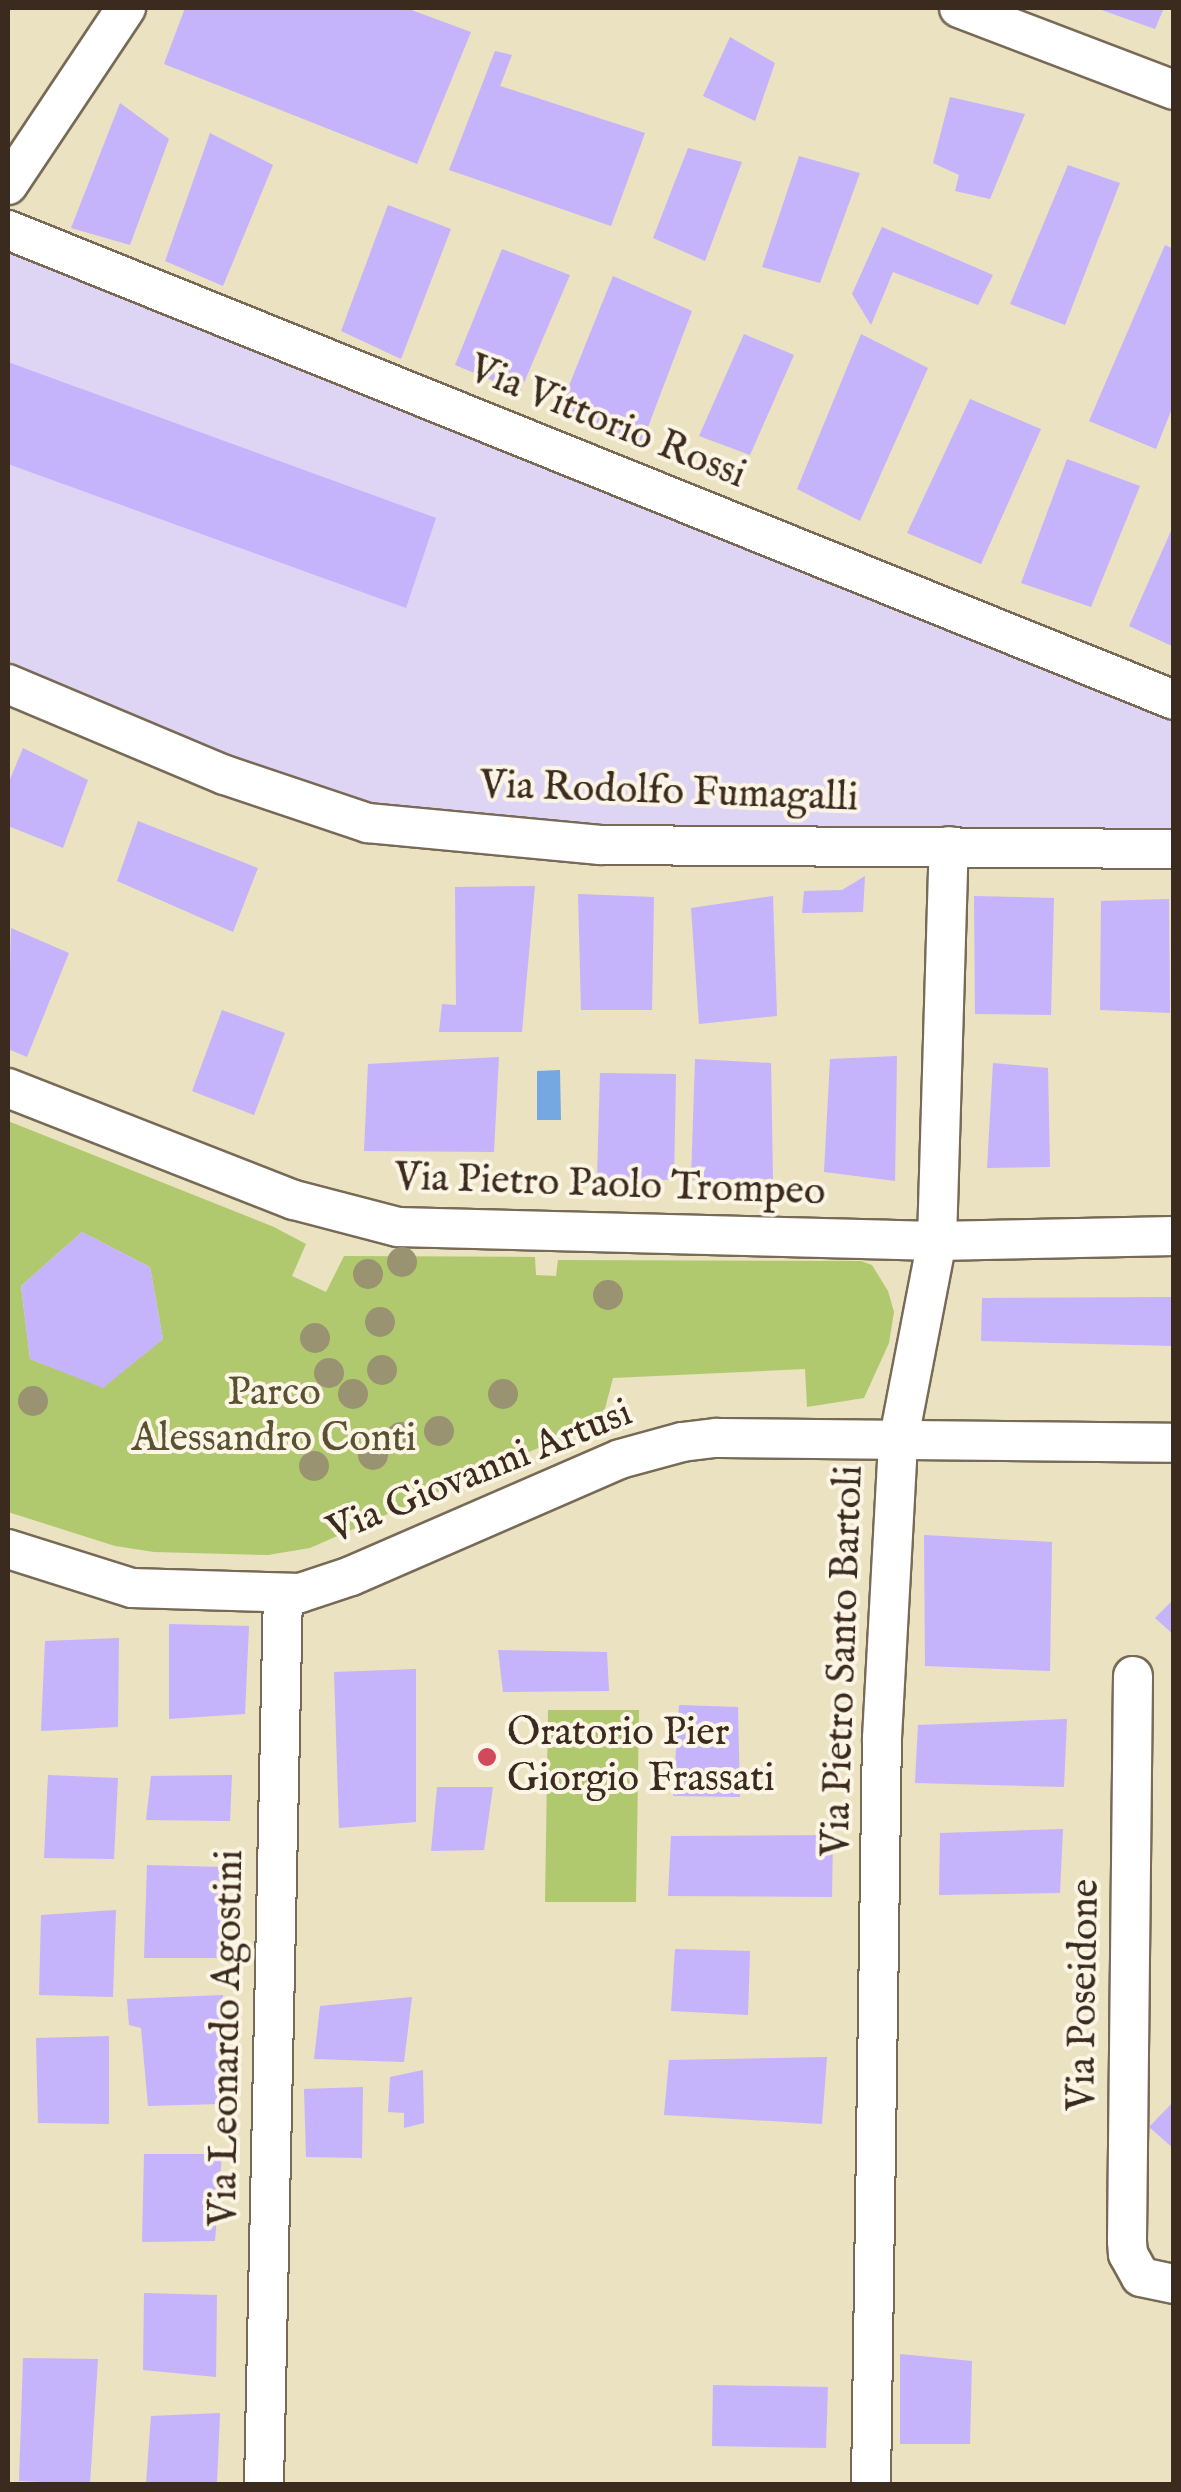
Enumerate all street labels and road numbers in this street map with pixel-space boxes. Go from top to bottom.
street label: Via Vittorio Rossi [461,346,753,500]
street label: Via Rodolfo Fumagalli [479,762,859,824]
street label: Via Pietro Paolo Trompeo [394,1154,826,1218]
street label: Via Giovanni Artusi [321,1390,639,1556]
street label: Via Pietro Santo Bartoli [813,1464,875,1858]
street label: Via Leonardo Agostini [201,1849,255,2227]
street label: Via Poseidone [1059,1879,1111,2111]

